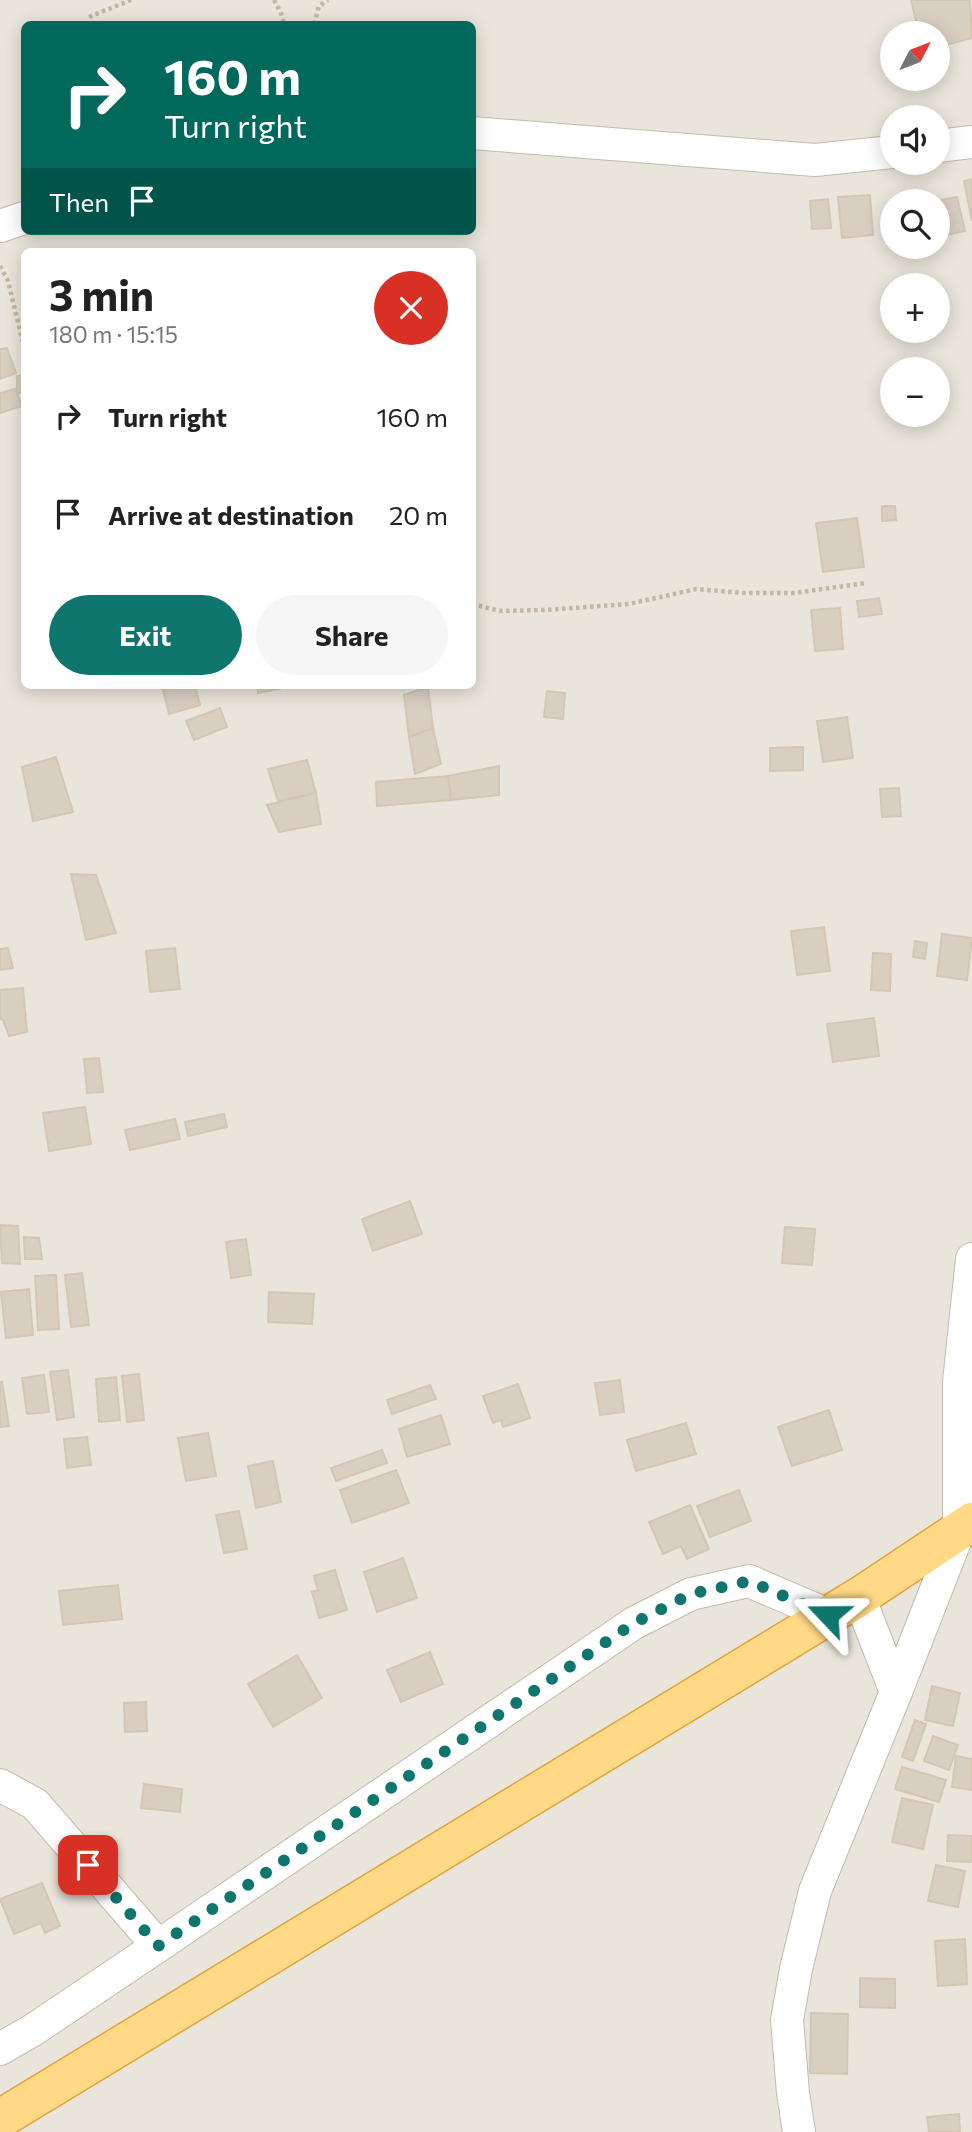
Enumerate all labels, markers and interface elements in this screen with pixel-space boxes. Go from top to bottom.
north arrow [880,21,950,91]
map controls [880,21,950,427]
text: 160 m [164,45,301,105]
icon: right [49,49,140,140]
text: Turn right [164,105,307,145]
button: sound [880,105,950,175]
icon: arrive [123,182,161,220]
text: Then [49,186,109,217]
button: search [880,189,950,259]
text: 3 min [49,268,154,320]
button: close [374,271,448,345]
button: + [880,273,950,343]
text: 180 m · 15:15 [49,320,178,348]
button: − [880,357,950,427]
icon: right [49,397,87,435]
text: Turn right [108,401,227,432]
text: 160 m [376,401,448,432]
icon: arrive [49,495,87,533]
text: Arrive at destination [108,499,354,530]
text: 20 m [389,499,448,530]
button: Exit [49,595,242,675]
button: Share [256,595,448,675]
position arrow [791,1578,865,1652]
pin [58,1835,118,1895]
icon: arrive [69,1846,107,1884]

